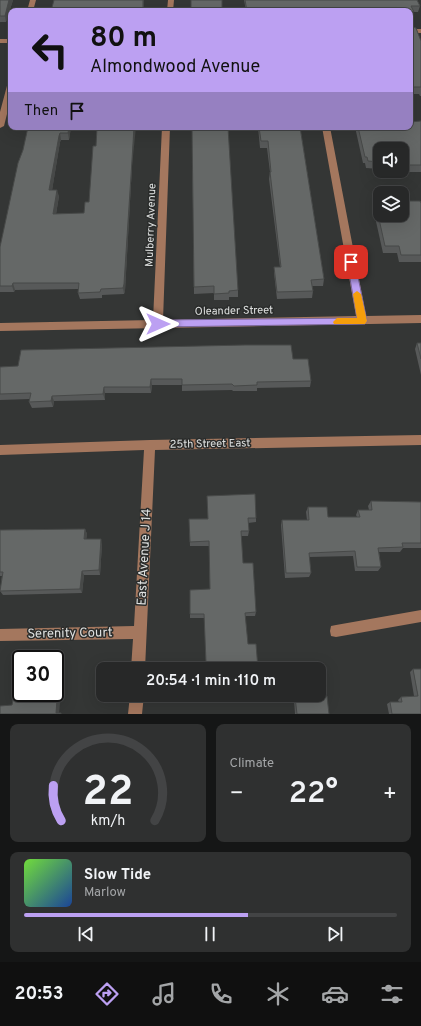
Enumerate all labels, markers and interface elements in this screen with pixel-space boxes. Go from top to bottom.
text: 80 m [90,21,157,57]
icon: left [24,24,76,76]
text: Almondwood Avenue [90,56,260,79]
icon: arrive [66,100,88,122]
text: Then [24,102,58,121]
map controls [373,142,409,222]
button: sound [373,142,409,178]
street label: Mulberry Avenue [143,183,159,267]
button: layers [373,186,409,222]
pin [334,245,368,279]
icon: arrive [340,251,362,273]
position arrow [137,303,179,345]
street label: Oleander Street [195,303,273,319]
street label: 25th Street East [170,436,250,452]
street label: East Avenue J 14 [134,508,156,606]
street label: Serenity Court [27,625,113,643]
speed limit sign: 30 [12,650,64,702]
text: 20:54 · 1 min · 110 m [146,672,276,691]
text: Climate [230,756,274,772]
text: 22 [82,767,133,820]
text: 22° [289,776,338,813]
text: − [230,781,244,808]
text: + [383,781,397,808]
text: km/h [90,812,125,830]
text: Slow Tide [84,866,151,885]
text: Marlow [84,885,126,901]
icon: previous [75,923,97,945]
icon: pause [199,923,221,945]
icon: next [324,923,346,945]
icon: directions [93,980,121,1008]
icon: music [150,980,178,1008]
icon: phone [207,980,235,1008]
icon: climate [264,980,292,1008]
icon: car [321,980,349,1008]
icon: filters [378,980,406,1008]
text: 20:53 [15,983,64,1006]

